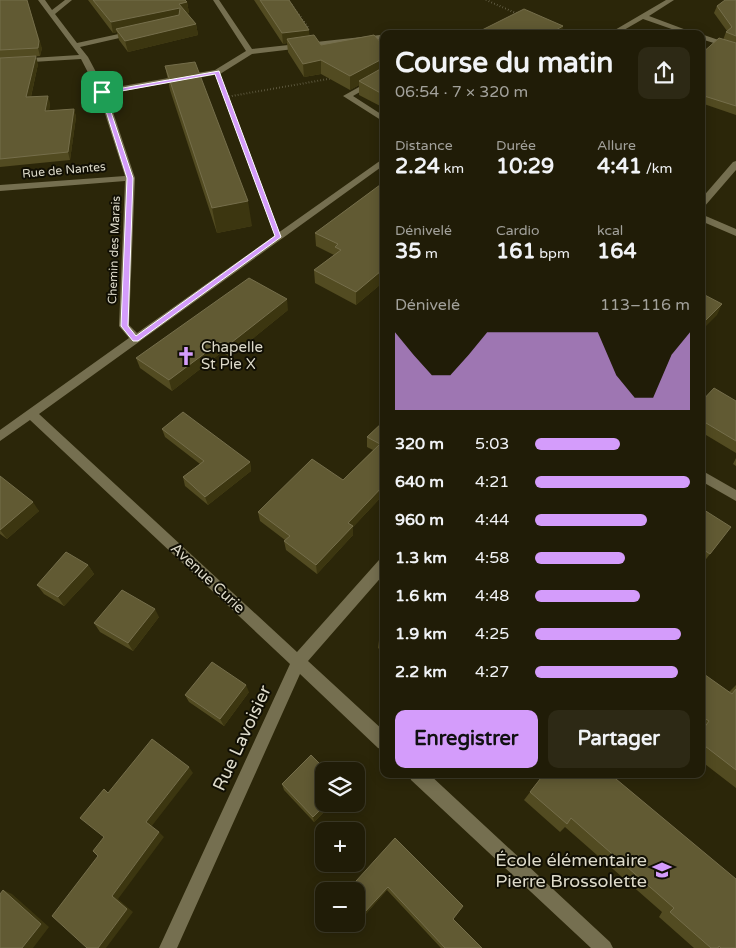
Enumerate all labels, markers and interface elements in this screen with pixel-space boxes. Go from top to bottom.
text: Course du matin [395,46,613,80]
button: share [638,47,690,99]
pin [81,71,123,113]
icon: arrive [88,78,116,106]
text: 06:54 · 7 × 320 m [395,82,528,102]
text: Distance [395,137,453,154]
text: Durée [496,137,536,154]
text: Allure [597,137,636,154]
text: 2.24 [395,154,440,179]
text: 10:29 [496,154,554,179]
text: 4:41 [597,154,642,179]
street label: Rue de Nantes [22,159,107,181]
text: km [440,160,464,177]
text: /km [642,160,672,177]
street label: Chemin des Marais [105,195,123,304]
text: Dénivelé [395,222,452,239]
text: Cardio [496,222,540,239]
text: kcal [597,222,623,239]
text: 35 [395,239,421,264]
text: 161 [496,239,536,264]
text: 164 [597,239,637,264]
text: m [421,245,438,262]
text: bpm [536,245,570,262]
text: Dénivelé [395,295,460,315]
text: 113–116 m [600,295,690,315]
place label: Chapelle St Pie X [201,338,263,373]
church icon: Chapelle St Pie X [175,345,197,367]
text: 320 m [395,434,444,454]
text: 5:03 [475,434,509,454]
text: 640 m [395,472,444,492]
text: 4:21 [475,472,509,492]
text: 960 m [395,510,444,530]
text: 4:44 [475,510,509,530]
street label: Avenue Curie [167,539,249,617]
text: 1.3 km [395,548,447,568]
text: 4:58 [475,548,509,568]
text: 1.6 km [395,586,447,606]
text: 4:48 [475,586,509,606]
text: 1.9 km [395,624,447,644]
text: 4:25 [475,624,509,644]
text: 2.2 km [395,662,447,682]
text: 4:27 [475,662,509,682]
street label: Rue Lavoisier [208,682,276,794]
button: Enregistrer [395,710,538,768]
button: Partager [548,710,690,768]
map controls [315,762,365,932]
button: layers [315,762,365,812]
button: + [315,822,365,872]
place label: École élémentaire Pierre Brossolette [495,849,647,892]
school or university icon: École élémentaire Pierre Brossolette [651,859,673,881]
button: − [315,882,365,932]

